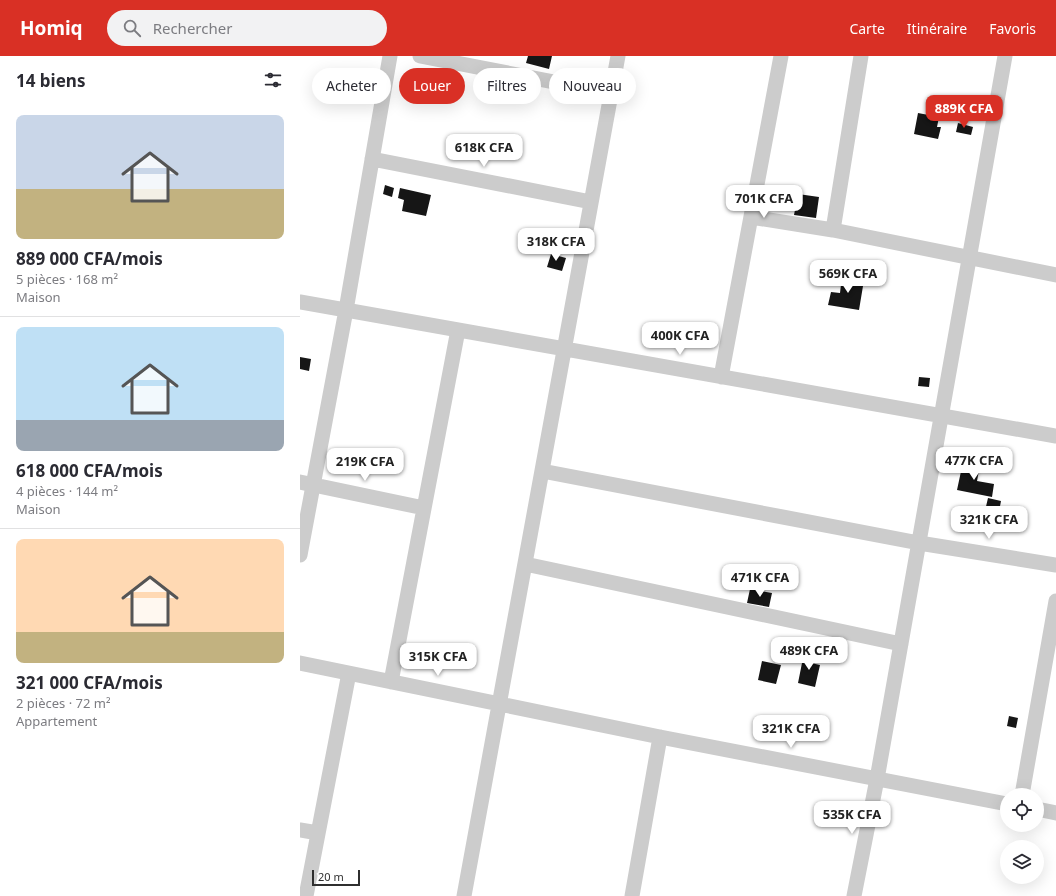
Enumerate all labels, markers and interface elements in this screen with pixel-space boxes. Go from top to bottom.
search box [107,10,387,46]
text: Homiq [20,15,83,41]
icon: search [121,17,143,39]
text: Rechercher [153,18,232,38]
text: Carte [849,19,885,38]
text: Itinéraire [907,19,967,38]
text: Favoris [989,19,1036,38]
chip: Acheter [312,68,391,104]
chip: Louer [399,68,465,104]
chip: Filtres [473,68,541,104]
chip: Nouveau [549,68,636,104]
text: 14 biens [16,69,85,92]
icon: filters [262,69,284,91]
pin: 889K CFA [923,95,1005,129]
text: 889K CFA [935,99,993,117]
pin: 618K CFA [443,134,525,168]
text: 618K CFA [455,138,513,156]
icon: home [114,141,186,213]
pin: 701K CFA [723,185,805,219]
text: 701K CFA [735,189,793,207]
pin: 318K CFA [515,228,597,262]
text: 318K CFA [527,232,585,250]
text: 889 000 CFA/mois [16,247,163,270]
pin: 569K CFA [807,260,889,294]
text: 569K CFA [819,264,877,282]
text: 5 pièces · 168 m² [16,270,118,288]
text: Maison [16,288,61,306]
pin: 400K CFA [639,322,721,356]
text: 400K CFA [651,326,709,344]
icon: home [114,353,186,425]
pin: 477K CFA [933,447,1015,481]
pin: 219K CFA [324,448,406,482]
text: 477K CFA [945,451,1003,469]
text: 219K CFA [336,452,394,470]
text: 618 000 CFA/mois [16,459,163,482]
text: 4 pièces · 144 m² [16,482,118,500]
text: Maison [16,500,61,518]
pin: 321K CFA [948,506,1030,540]
text: 321K CFA [960,510,1018,528]
pin: 471K CFA [719,564,801,598]
icon: home [114,565,186,637]
text: 471K CFA [731,568,789,586]
pin: 489K CFA [768,637,850,671]
text: 489K CFA [780,641,838,659]
pin: 315K CFA [397,643,479,677]
text: 315K CFA [409,647,467,665]
text: 321 000 CFA/mois [16,671,163,694]
text: 2 pièces · 72 m² [16,694,111,712]
text: Appartement [16,712,97,730]
pin: 321K CFA [750,715,832,749]
text: 321K CFA [762,719,820,737]
map controls [1000,788,1044,884]
button: locate [1000,788,1044,832]
pin: 535K CFA [811,801,893,835]
text: 535K CFA [823,805,881,823]
button: layers [1000,840,1044,884]
scale bar [312,868,360,887]
text: 20 m [318,869,344,884]

